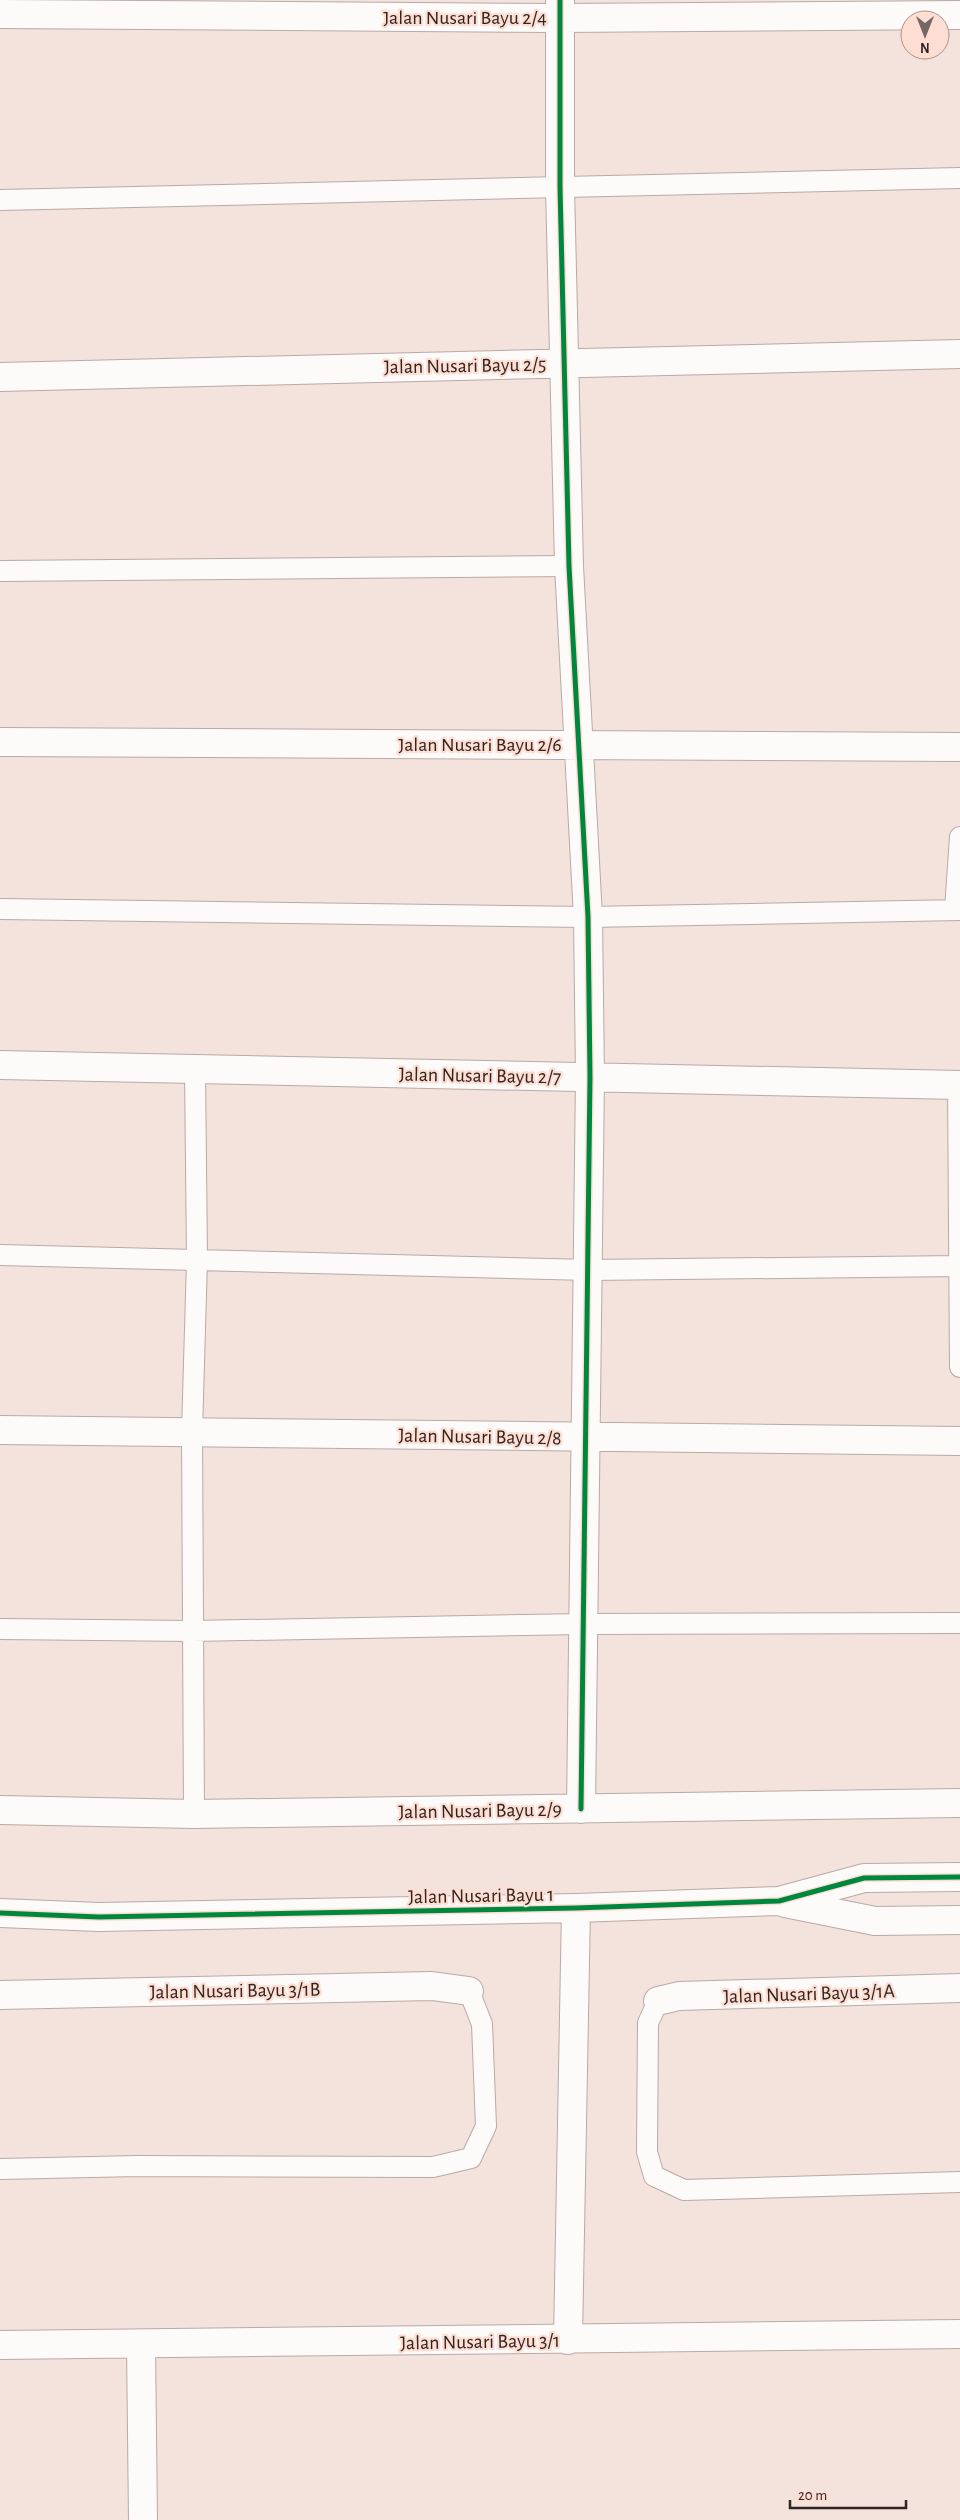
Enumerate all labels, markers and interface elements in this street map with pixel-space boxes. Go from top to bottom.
street label: Jalan Nusari Bayu 2/4 [383,8,547,28]
north arrow [900,10,950,60]
text: N [920,40,930,54]
street label: Jalan Nusari Bayu 2/5 [384,355,546,377]
street label: Jalan Nusari Bayu 2/6 [398,735,562,755]
street label: Jalan Nusari Bayu 2/7 [399,1065,561,1087]
street label: Jalan Nusari Bayu 2/8 [398,1426,562,1448]
street label: Jalan Nusari Bayu 2/9 [398,1800,562,1822]
street label: Jalan Nusari Bayu 1 [408,1885,554,1907]
street label: Jalan Nusari Bayu 3/1B [150,1980,321,2002]
street label: Jalan Nusari Bayu 3/1A [723,1981,896,2007]
street label: Jalan Nusari Bayu 3/1 [400,2331,560,2353]
scale bar [790,2478,906,2510]
text: 20 m [798,2488,827,2503]

